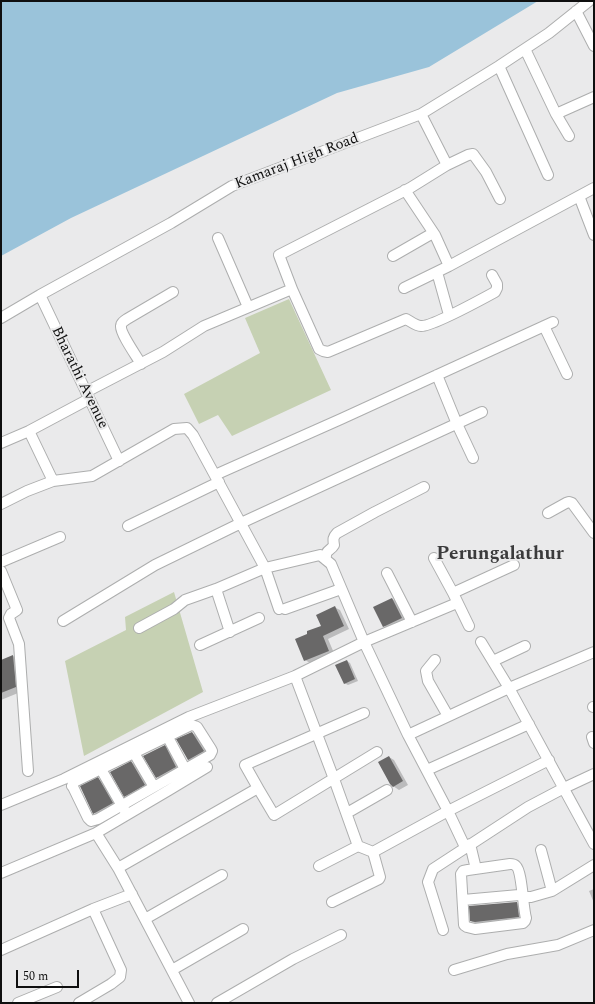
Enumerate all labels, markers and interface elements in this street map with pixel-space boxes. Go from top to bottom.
street label: Kamaraj High Road [233,130,361,194]
street label: Bharathi Avenue [47,324,111,432]
district label: Perungalathur [436,544,564,566]
scale bar [18,962,81,988]
text: 50 m [23,967,48,986]

